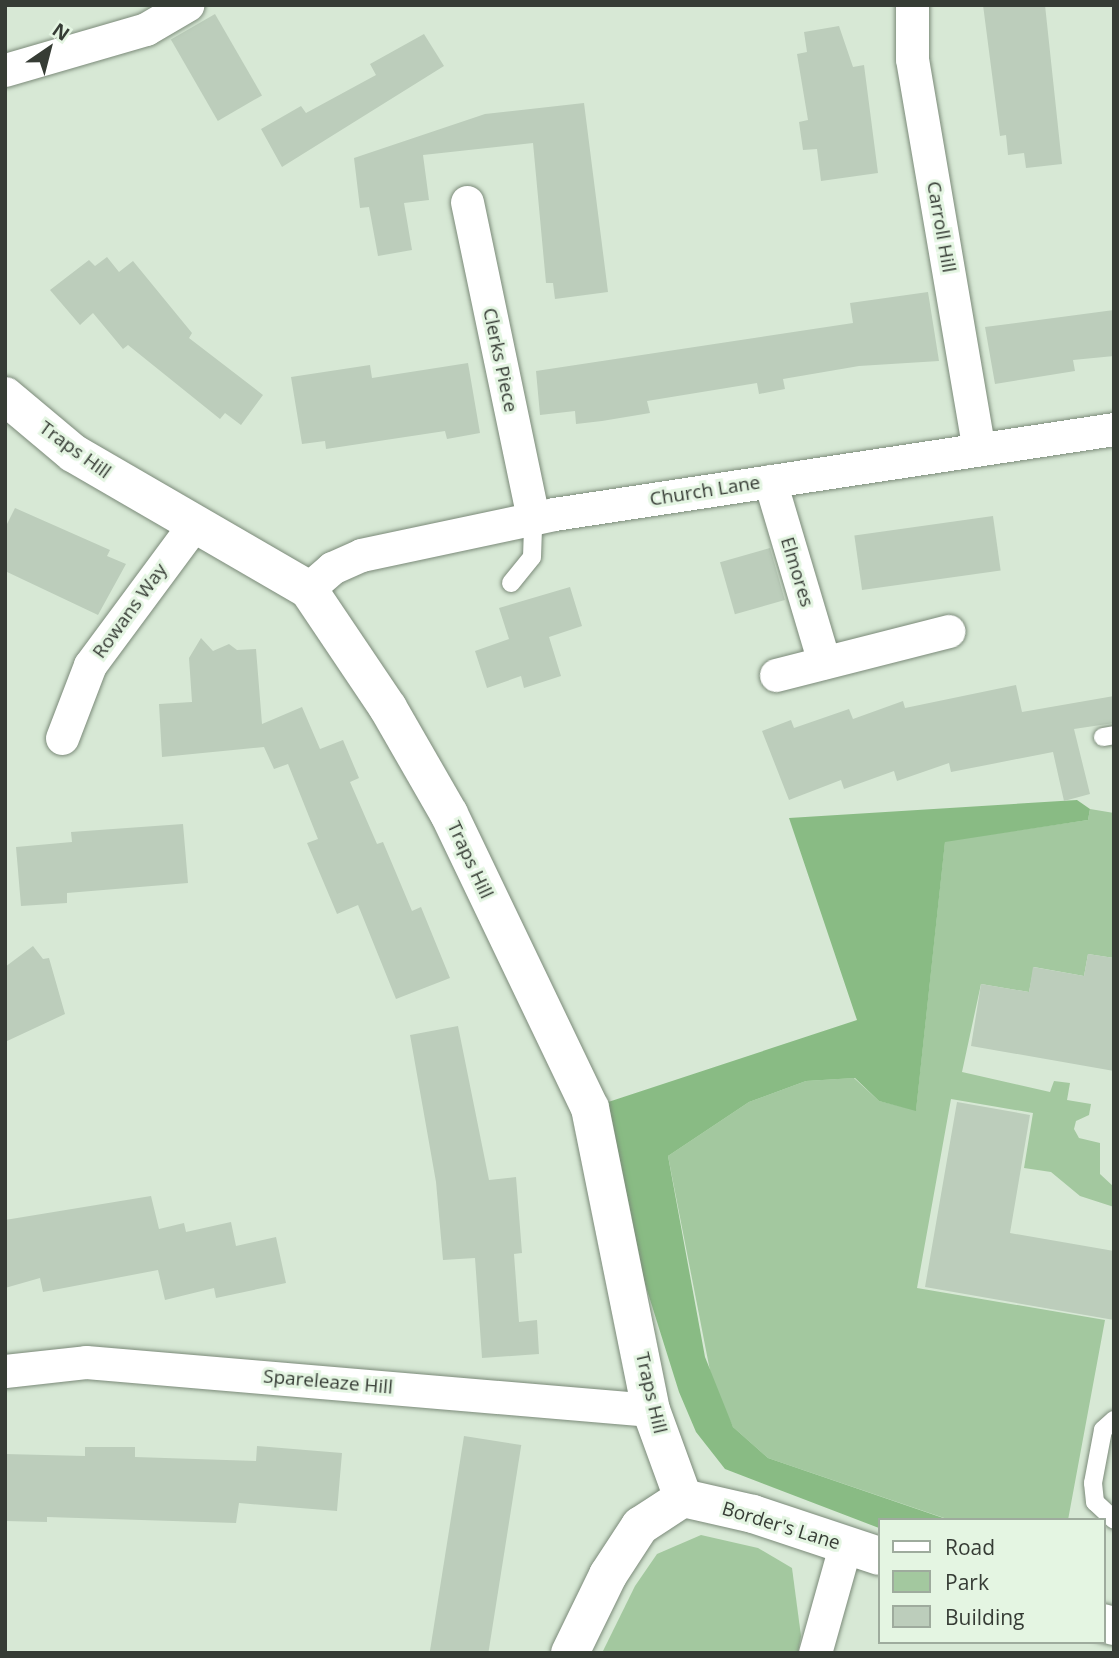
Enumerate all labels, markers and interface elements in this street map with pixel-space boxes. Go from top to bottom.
north arrow [14,14,84,84]
text: N [47,17,75,47]
street label: Carroll Hill [922,180,960,274]
street label: Clerks Piece [478,306,522,414]
street label: Traps Hill [35,416,115,484]
street label: Church Lane [648,471,762,511]
street label: Elmores [776,534,818,610]
street label: Rowans Way [88,559,172,663]
street label: Traps Hill [442,818,498,902]
street label: Traps Hill [631,1350,671,1436]
street label: Spareleaze Hill [262,1365,394,1399]
street label: Border's Lane [719,1497,843,1555]
legend [878,1518,1105,1644]
text: Road [945,1533,995,1561]
text: Park [945,1568,989,1596]
text: Building [945,1603,1024,1631]

